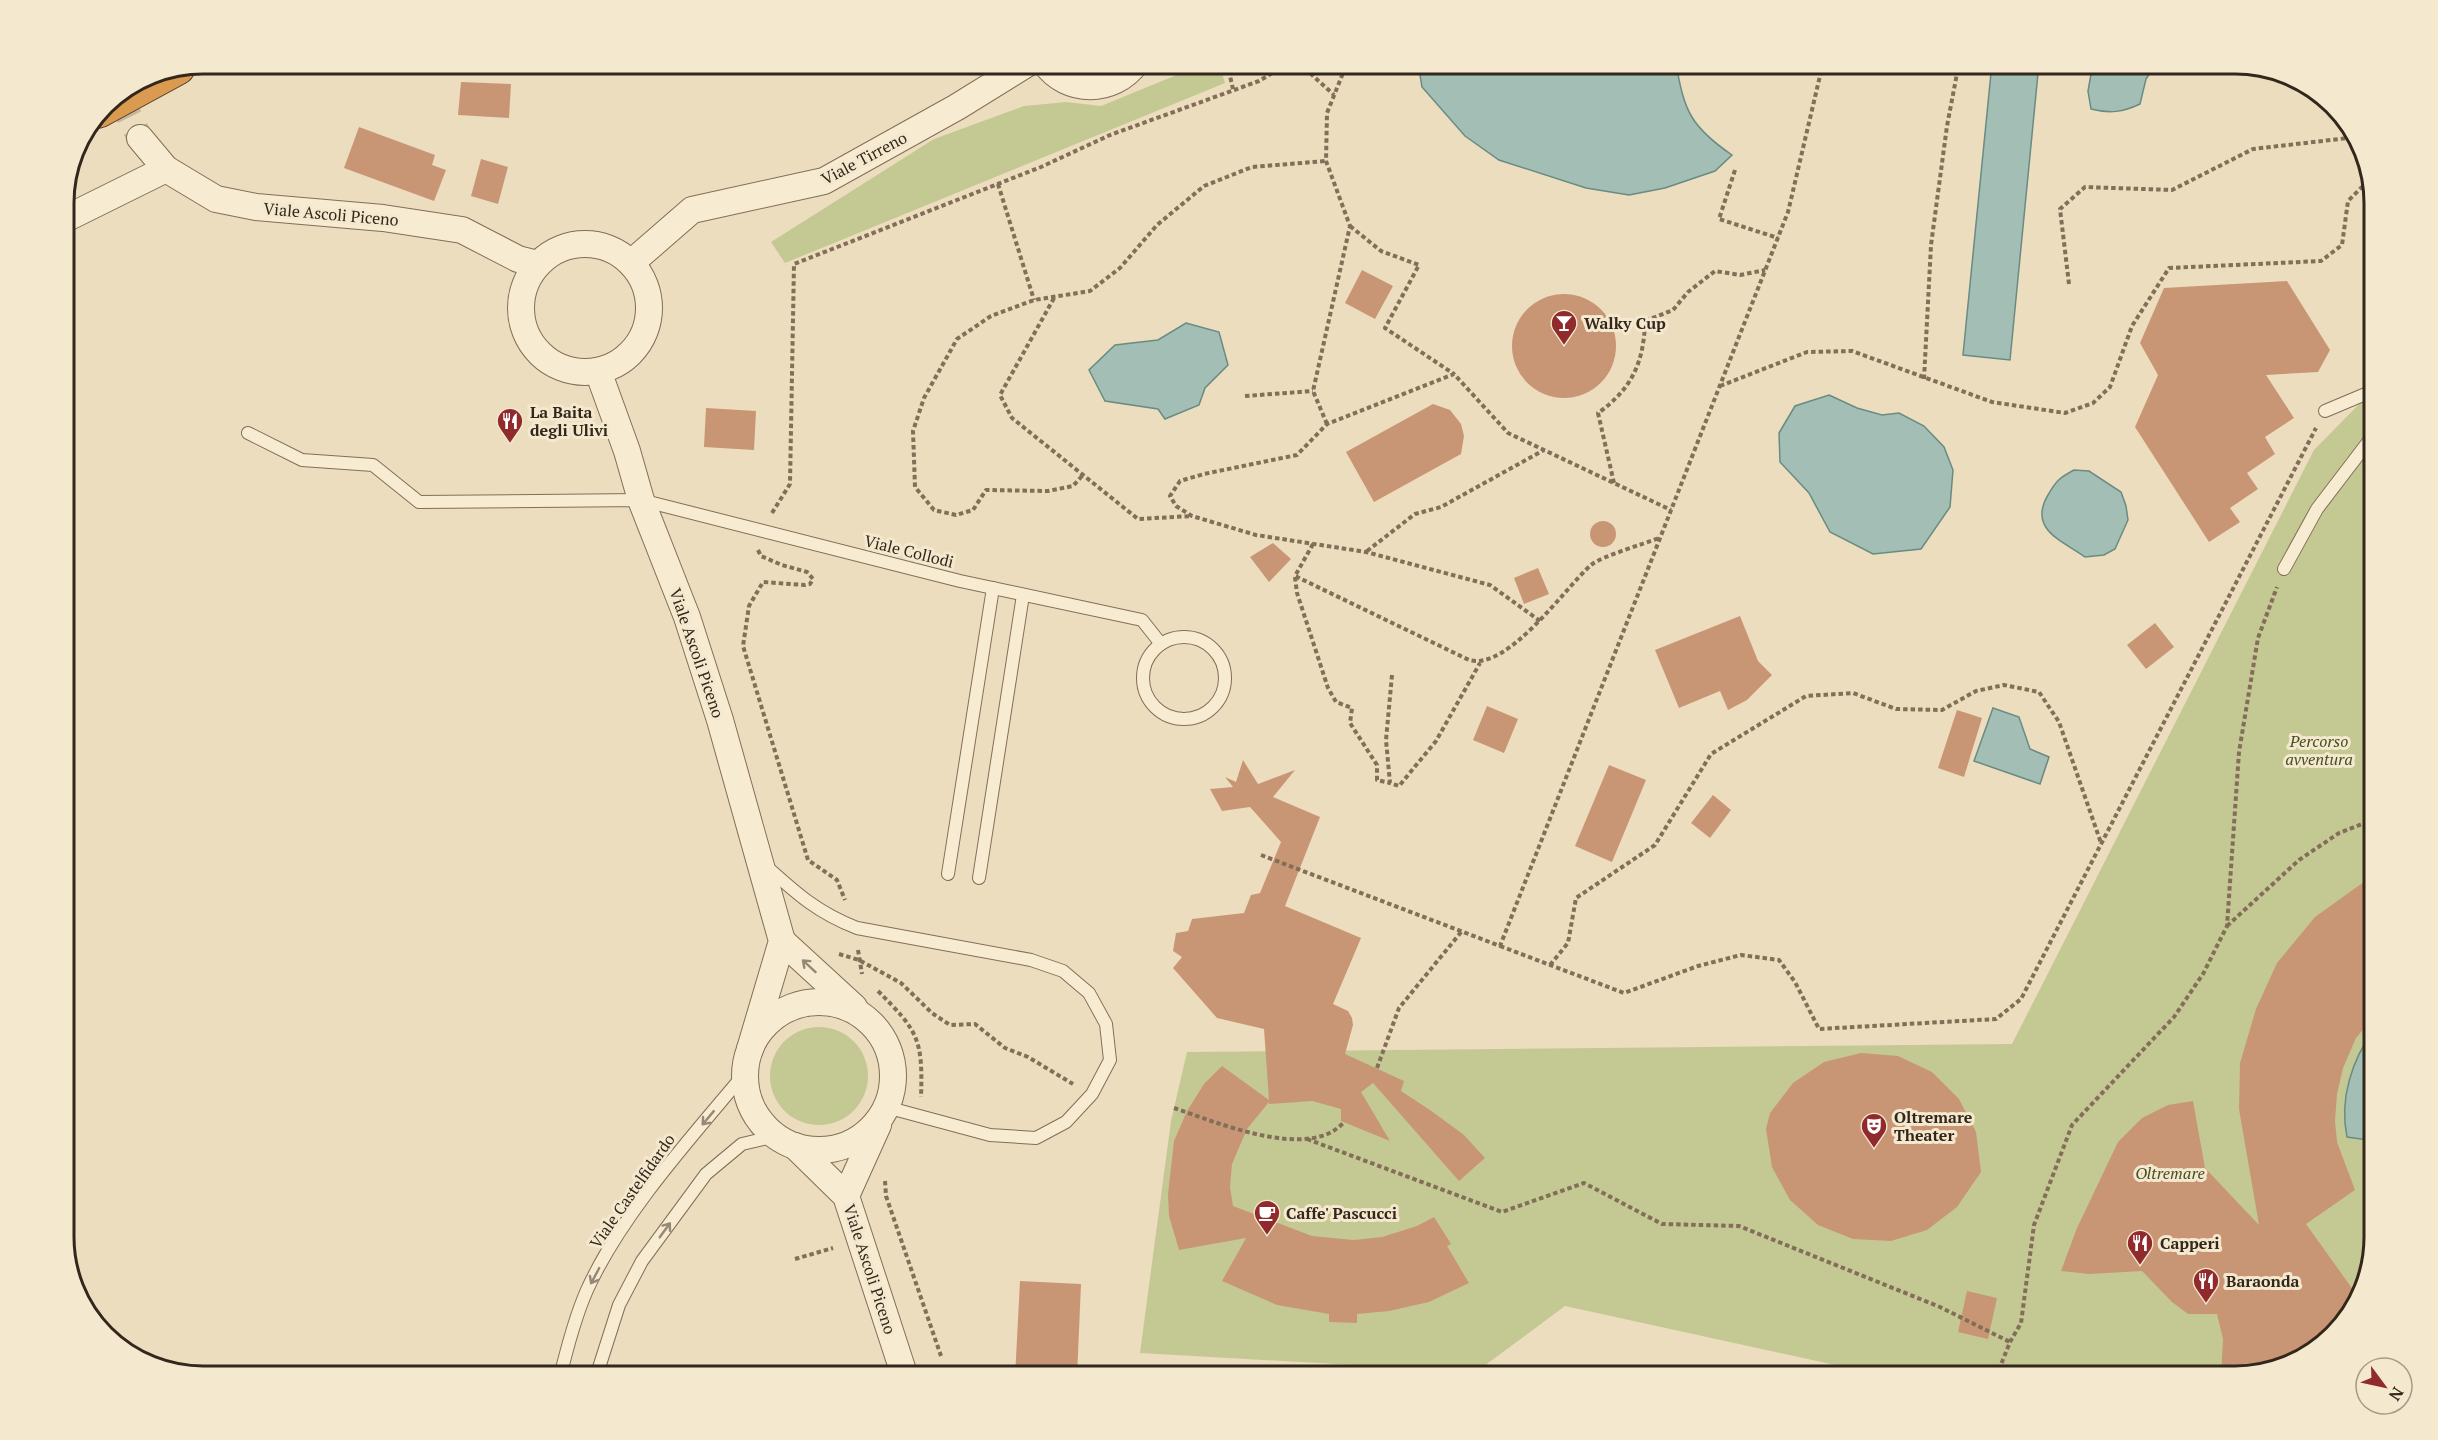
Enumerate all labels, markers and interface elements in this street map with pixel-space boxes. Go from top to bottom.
street label: Viale Tirreno [817,126,911,190]
street label: Viale Ascoli Piceno [262,197,400,231]
bar icon: Walky Cup [1549,308,1579,346]
place label: Walky Cup [1584,312,1666,334]
place label: La Baita degli Ulivi [530,401,608,441]
restaurant icon: La Baita degli Ulivi [495,406,525,444]
street label: Viale Collodi [862,529,956,573]
street label: Viale Ascoli Piceno [665,585,730,721]
park label: Percorso avventura [2285,730,2353,770]
one-way arrow [802,959,817,973]
place label: Oltremare Theater [1894,1106,1973,1146]
one-way arrow [701,1110,714,1126]
theatre icon: Oltremare Theater [1859,1111,1889,1149]
street label: Viale Castelfidardo [584,1129,680,1253]
park label: Oltremare [2135,1162,2205,1184]
cafe icon: Caffe' Pascucci [1252,1198,1282,1236]
street label: Viale Ascoli Piceno [839,1201,901,1337]
place label: Caffe' Pascucci [1286,1202,1397,1224]
one-way arrow [659,1223,671,1239]
restaurant icon: Capperi [2125,1228,2155,1266]
place label: Capperi [2160,1232,2220,1254]
restaurant icon: Baraonda [2191,1266,2221,1304]
one-way arrow [589,1267,601,1284]
place label: Baraonda [2226,1270,2299,1292]
north arrow [2354,1356,2414,1416]
text: N [2384,1383,2409,1405]

